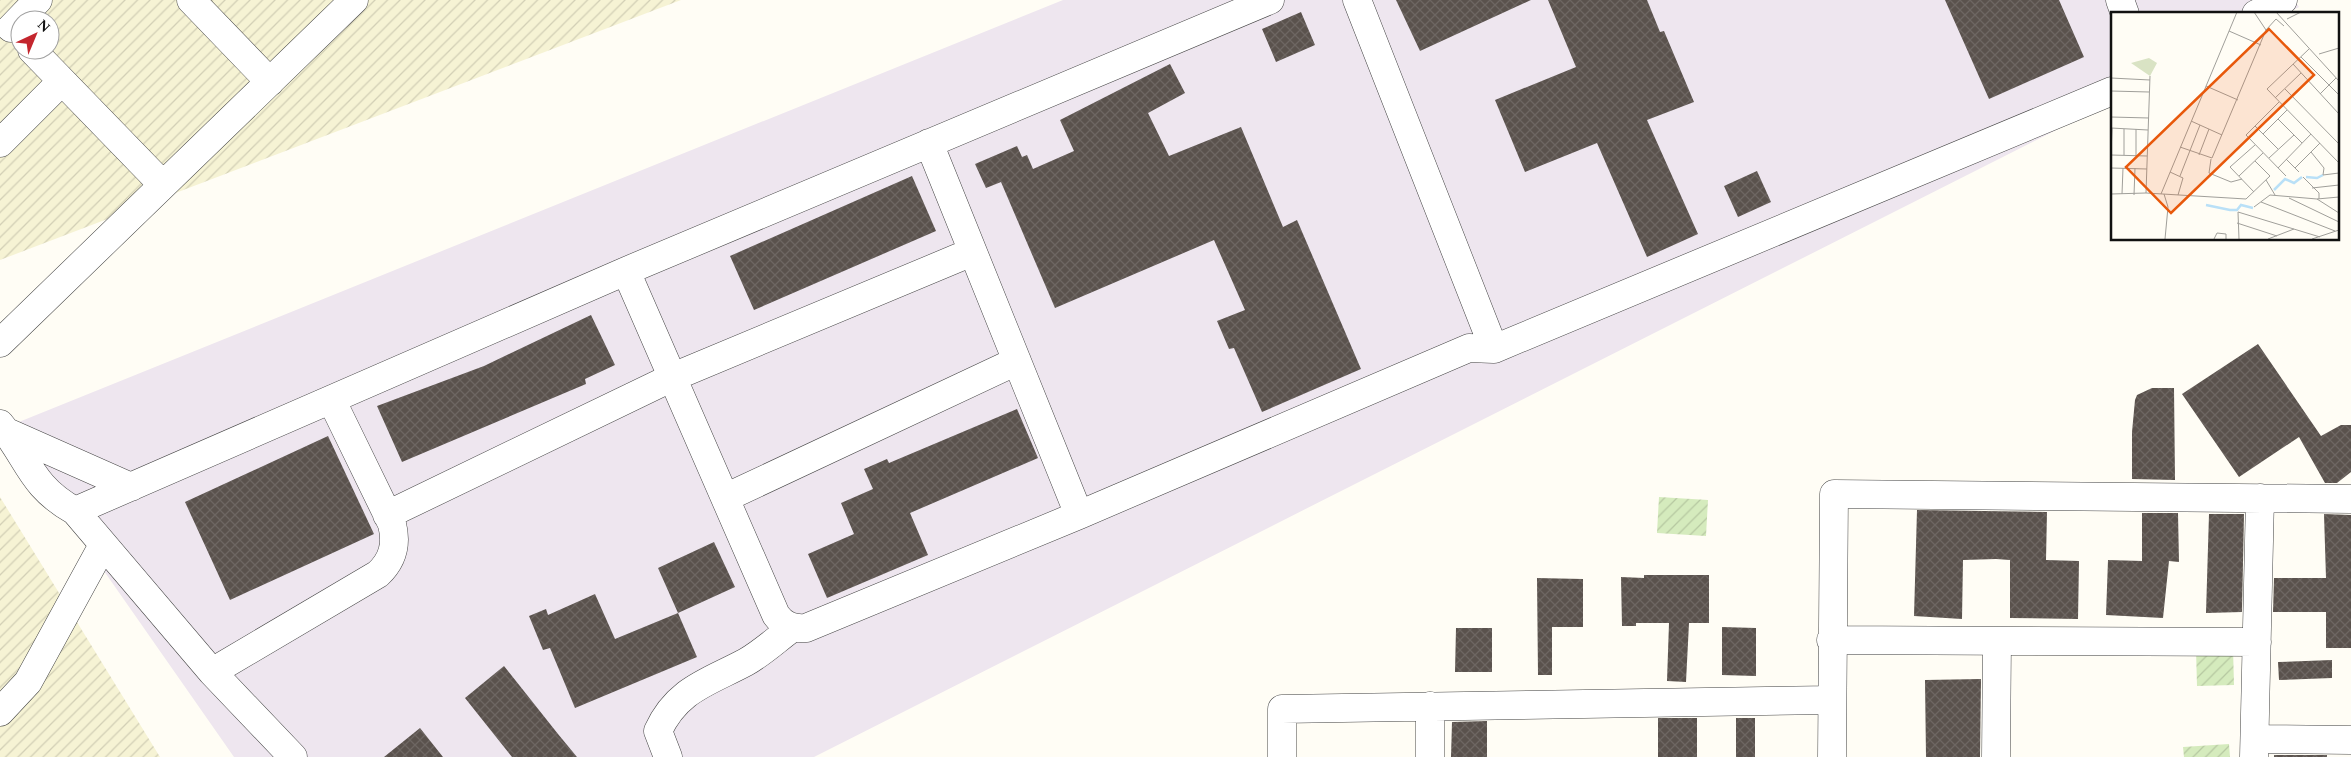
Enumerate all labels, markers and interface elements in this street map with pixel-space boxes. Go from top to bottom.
north arrow [10,10,60,60]
inset map [2111,12,2338,240]
text: N [32,14,55,38]

